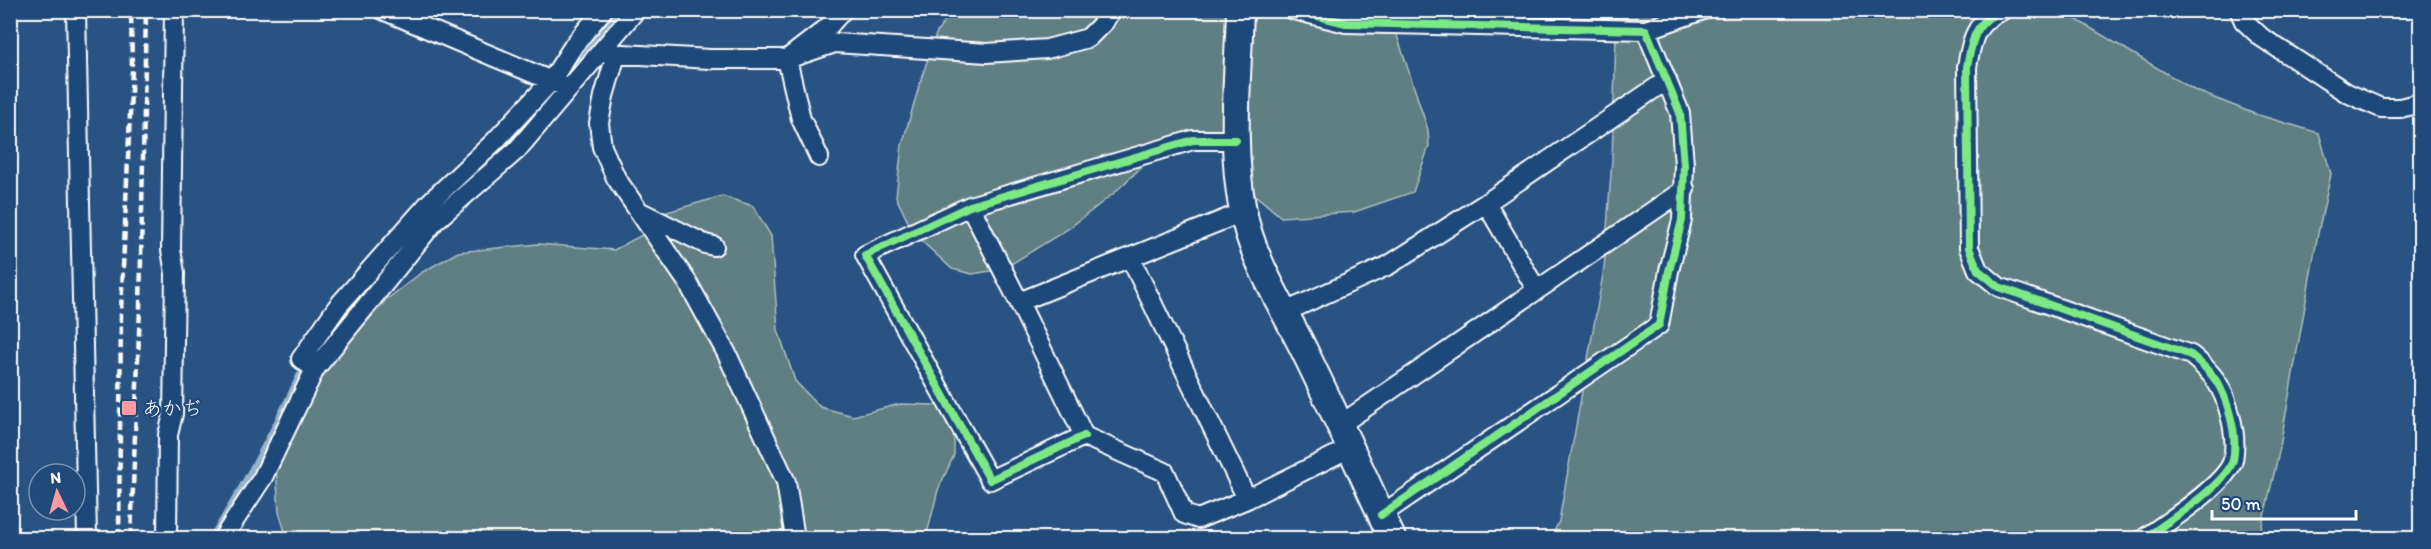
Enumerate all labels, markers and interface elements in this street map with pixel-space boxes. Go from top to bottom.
place label: あかぢ [142,396,202,420]
marker: あかぢ [120,399,138,417]
north arrow [27,462,87,522]
text: N [50,468,62,487]
scale bar [2212,483,2356,521]
text: 50 m [2221,493,2261,515]

